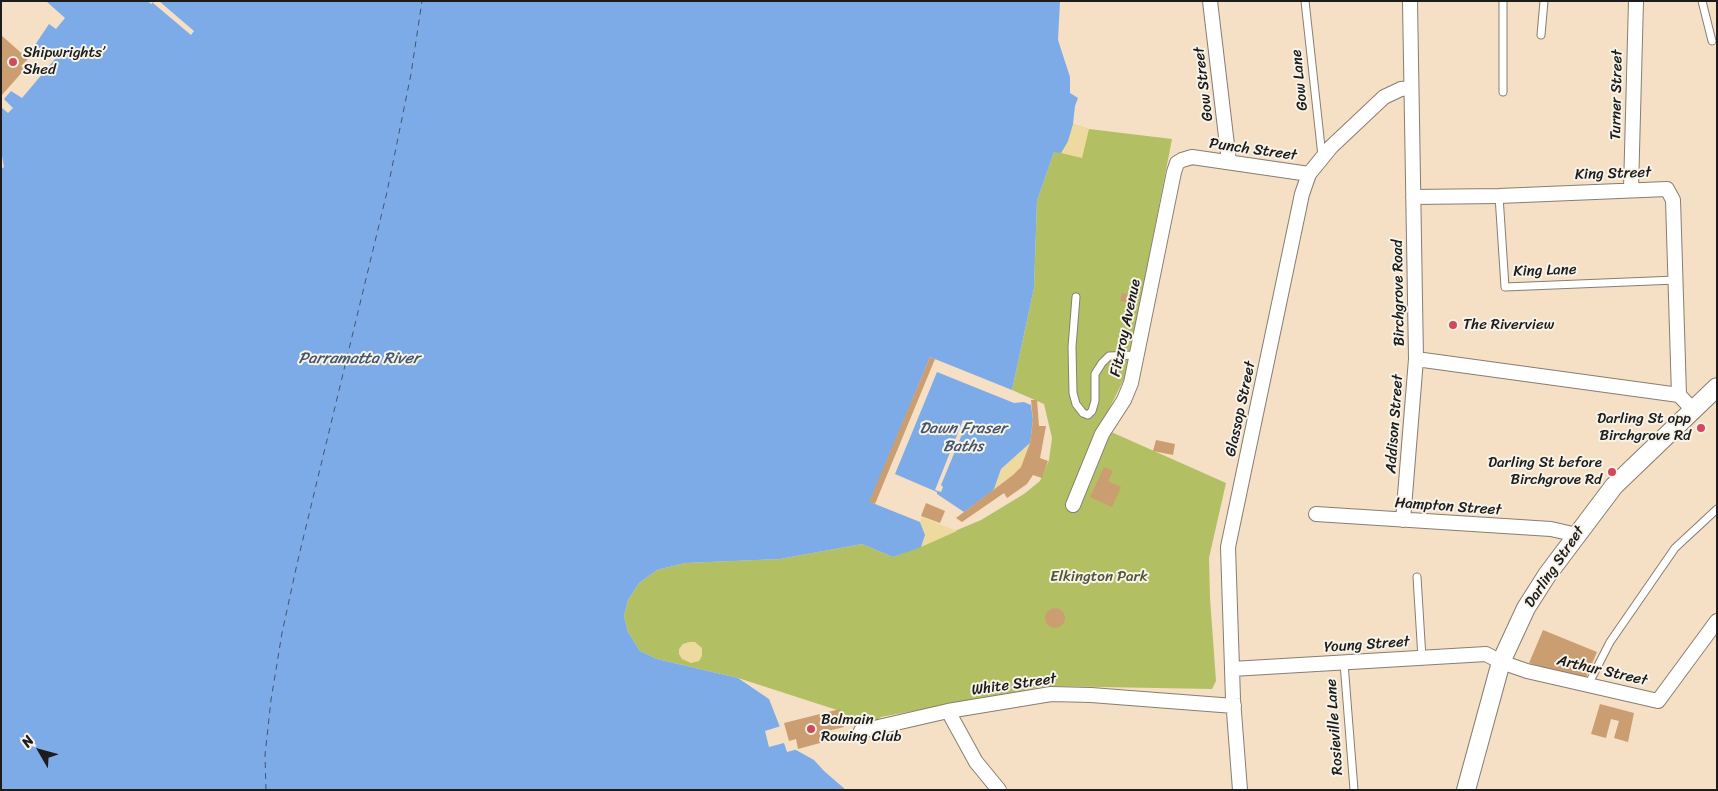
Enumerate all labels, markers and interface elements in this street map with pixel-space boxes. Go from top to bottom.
place label: Shipwrights’ Shed [23,44,105,79]
street label: Gow Street [1191,46,1217,122]
street label: Gow Lane [1288,48,1312,112]
street label: Turner Street [1607,50,1627,140]
marker: Shipwrights’ Shed [7,56,19,68]
street label: Punch Street [1208,135,1298,165]
street label: King Street [1575,164,1651,184]
street label: Birchgrove Road [1389,239,1409,347]
street label: King Lane [1513,261,1577,281]
street label: Fitzroy Avenue [1107,278,1145,378]
place label: The Riverview [1463,316,1554,334]
marker: The Riverview [1447,319,1459,331]
water label: Parramatta River [299,349,419,369]
street label: Glassop Street [1222,360,1260,458]
street label: Addison Street [1383,374,1407,474]
place label: Darling St opp Birchgrove Rd [1597,410,1691,445]
water label: Dawn Fraser Baths [920,419,1006,457]
marker: Darling St opp Birchgrove Rd [1695,422,1707,434]
place label: Darling St before Birchgrove Rd [1488,454,1602,489]
marker: Darling St before Birchgrove Rd [1606,466,1618,478]
street label: Hampton Street [1394,494,1502,520]
street label: Darling Street [1521,523,1589,611]
park label: Elkington Park [1050,568,1148,586]
street label: Young Street [1324,633,1410,657]
street label: Arthur Street [1555,652,1649,690]
street label: White Street [971,670,1057,700]
street label: Rosieville Lane [1323,678,1347,776]
place label: Balmain Rowing Club [821,711,901,746]
marker: Balmain Rowing Club [805,723,817,735]
north arrow [15,726,65,776]
text: N [15,730,41,753]

